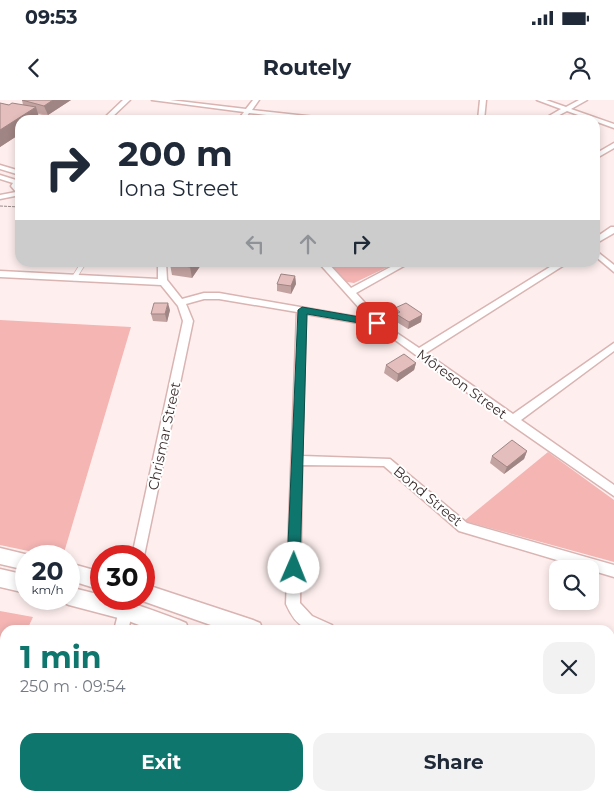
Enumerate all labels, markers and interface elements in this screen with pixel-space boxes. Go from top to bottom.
text: 09:53 [25,6,77,29]
icon: back [20,54,48,82]
text: Routely [263,54,351,81]
icon: person [566,54,594,82]
text: 200 m [118,132,233,175]
icon: right [35,135,100,200]
text: Iona Street [118,175,239,202]
icon: left [241,230,269,258]
icon: ahead [294,230,322,258]
icon: right [347,230,375,258]
pin [356,302,398,344]
icon: arrive [363,309,391,337]
street label: Môreson Street [413,345,511,423]
street label: Chrismar Street [144,380,184,492]
street label: Bond Street [390,462,466,530]
position arrow [267,541,319,593]
speed limit sign: 30 [90,545,155,610]
text: 20 [32,556,63,586]
map controls [549,560,599,610]
button: search [549,560,599,610]
text: km/h [31,582,64,597]
text: 1 min [20,639,101,676]
button: close [543,642,595,694]
text: 250 m · 09:54 [20,677,126,696]
button: Exit [20,733,303,791]
button: Share [313,733,595,791]

